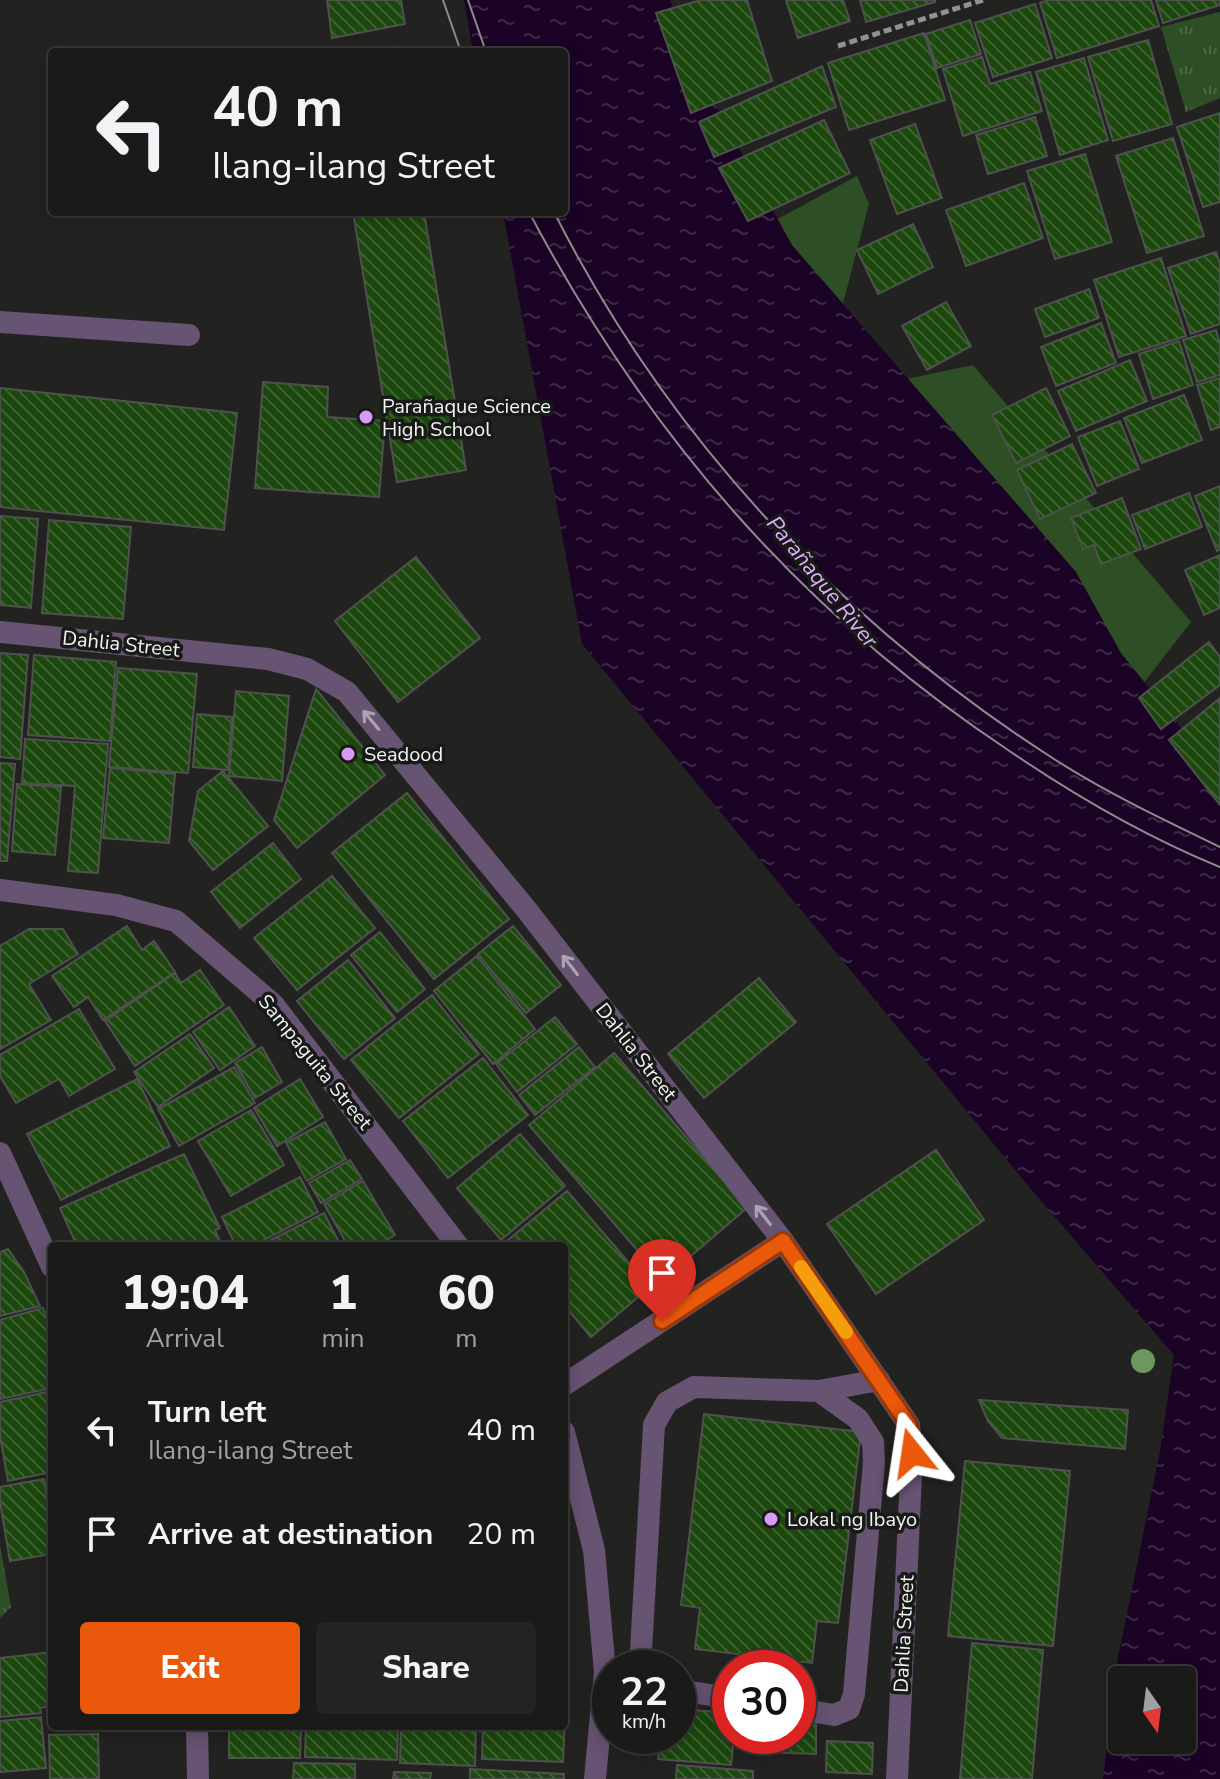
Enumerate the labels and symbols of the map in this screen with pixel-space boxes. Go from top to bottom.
place label: Parañaque Science High School [382,393,551,443]
marker: Parañaque Science High School [357,408,375,426]
water label: Parañaque River [759,510,885,655]
street label: Dahlia Street [61,624,182,664]
one-way arrow [362,711,380,731]
place label: Seadood [364,741,443,768]
marker: Seadood [339,745,357,763]
one-way arrow [562,955,579,977]
street label: Sampaguita Street [252,989,379,1136]
street label: Dahlia Street [589,997,683,1107]
one-way arrow [755,1205,772,1227]
pin [628,1239,696,1321]
position arrow [870,1411,954,1495]
place label: Lokal ng Ibayo [787,1506,917,1533]
marker: Lokal ng Ibayo [762,1510,780,1528]
street label: Dahlia Street [887,1574,921,1693]
speed limit sign: 30 [712,1650,816,1754]
north arrow [1108,1666,1196,1754]

